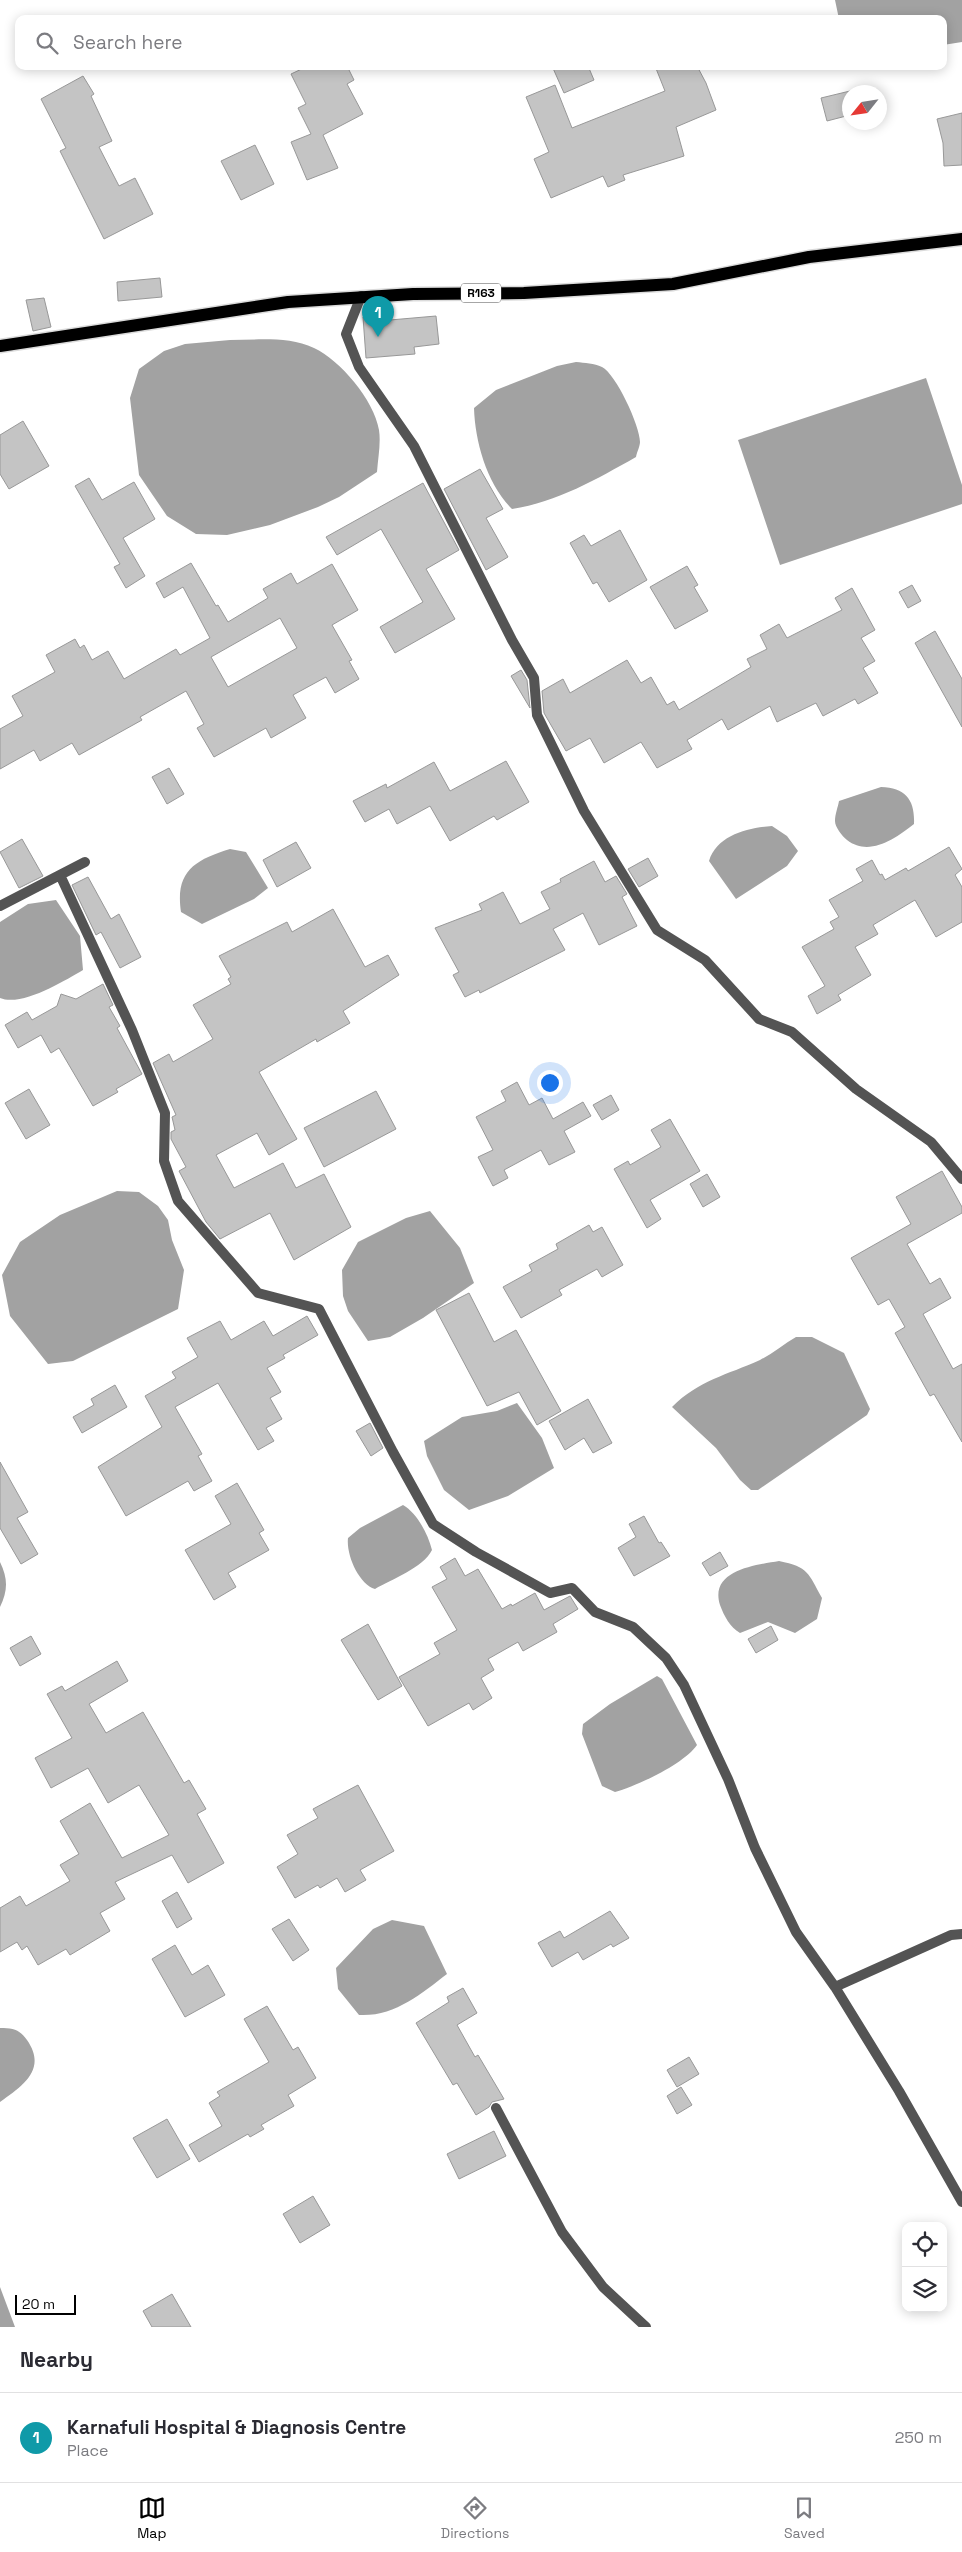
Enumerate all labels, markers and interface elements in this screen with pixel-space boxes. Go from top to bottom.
search box [15,15,947,70]
icon: search [33,29,61,57]
text: Search here [73,30,183,55]
north arrow [842,85,887,130]
road number: R163 [461,284,501,302]
pin: 1 [362,296,394,337]
your location [537,1070,563,1096]
map controls [902,2222,947,2312]
button: locate [902,2222,947,2267]
button: layers [902,2267,947,2312]
scale bar [15,2292,76,2315]
text: 20 m [22,2295,55,2313]
text: Nearby [20,2346,93,2373]
text: Karnafuli Hospital & Diagnosis Centre [67,2415,406,2440]
text: 1 [32,2427,40,2448]
text: 250 m [895,2427,942,2448]
text: Place [67,2440,109,2461]
tab: Map [137,2494,166,2542]
tab: Directions [441,2494,509,2542]
tab: Saved [784,2494,825,2542]

